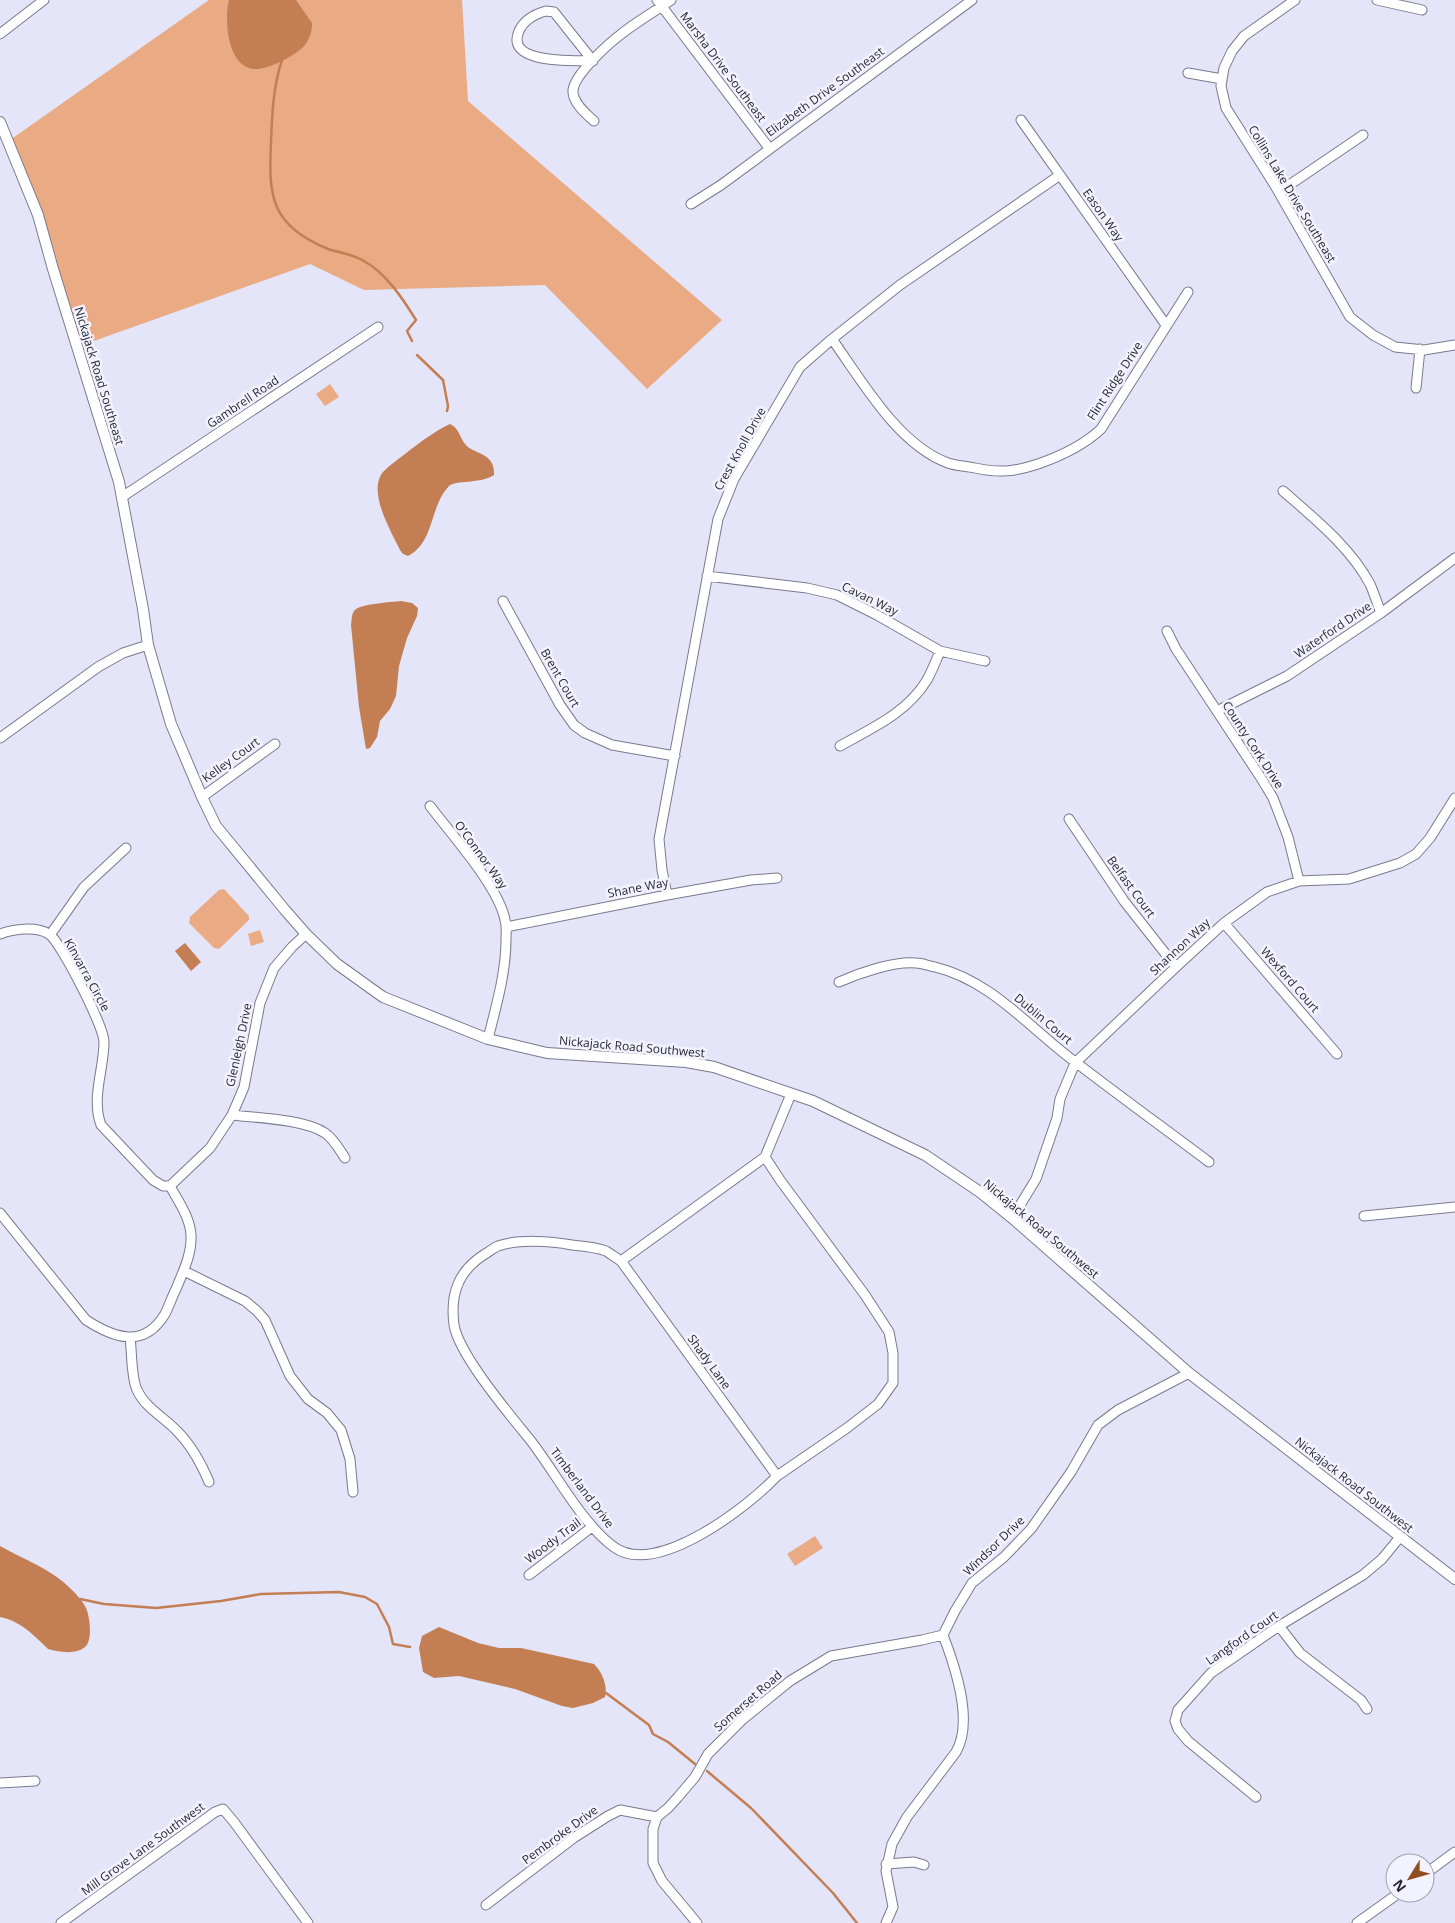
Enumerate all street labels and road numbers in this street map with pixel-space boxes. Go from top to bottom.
street label: Marsha Drive Southeast [676,8,770,125]
street label: Elizabeth Drive Southeast [762,43,887,140]
street label: Collins Lake Drive Southeast [1244,122,1340,266]
street label: Eason Way [1079,185,1128,245]
street label: Nickajack Road Southeast [70,305,129,447]
street label: Flint Ridge Drive [1083,338,1147,423]
street label: Gambrell Road [203,371,282,432]
street label: Crest Knoll Drive [710,404,770,493]
street label: Cavan Way [839,578,902,620]
street label: Waterford Drive [1291,597,1375,662]
street label: Brent Court [537,645,584,710]
street label: County Cork Drive [1219,698,1288,792]
street label: Kelley Court [198,733,263,786]
street label: O'Connor Way [451,817,513,893]
street label: Belfast Court [1103,852,1160,921]
street label: Shane Way [606,873,671,902]
street label: Shannon Way [1146,914,1214,979]
street label: Kinvarra Circle [60,935,115,1015]
street label: Wexford Court [1257,943,1324,1016]
street label: Dublin Court [1011,989,1076,1048]
street label: Glenleigh Drive [221,1001,256,1088]
street label: Nickajack Road Southwest [558,1032,706,1061]
street label: Nickajack Road Southwest [980,1175,1103,1282]
street label: Shady Lane [684,1331,735,1393]
street label: Nickajack Road Southwest [1291,1433,1417,1536]
street label: Timberland Drive [547,1444,618,1532]
street label: Windsor Drive [959,1512,1028,1579]
street label: Woody Trail [521,1514,584,1567]
street label: Langford Court [1202,1606,1281,1669]
street label: Somerset Road [710,1666,785,1735]
street label: Mill Grove Lane Southwest [78,1798,208,1899]
street label: Pembroke Drive [518,1801,601,1868]

